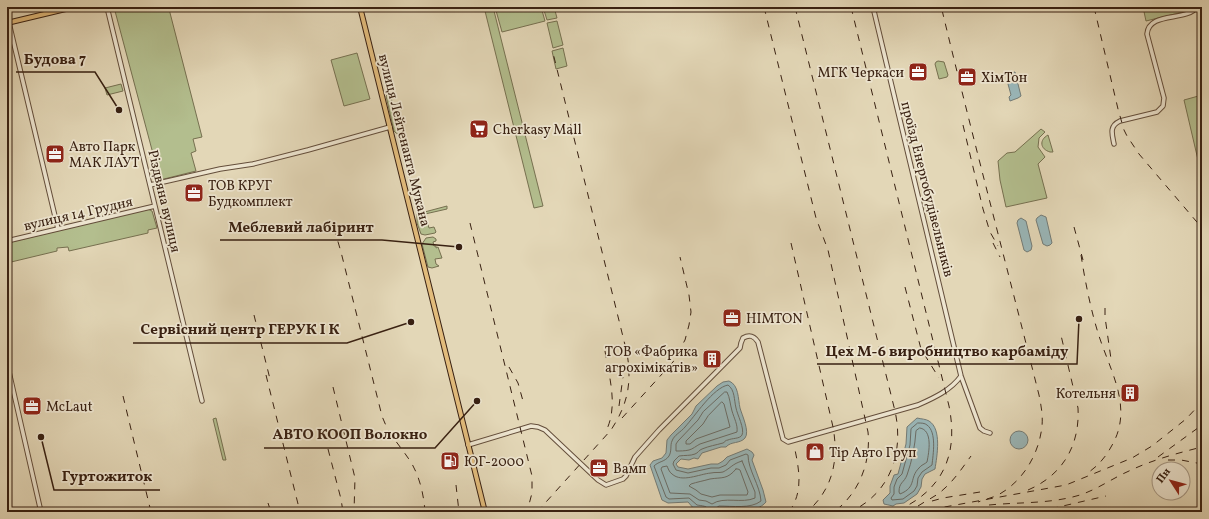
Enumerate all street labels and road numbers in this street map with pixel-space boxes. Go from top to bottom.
street label: вулиця Лейтенанта Мукана [373,52,434,229]
street label: проїзд Енергобудівельників [896,100,958,279]
street label: Різдвяна вулиця [143,148,185,255]
street label: вулиця 14 Грудня [22,193,135,236]

